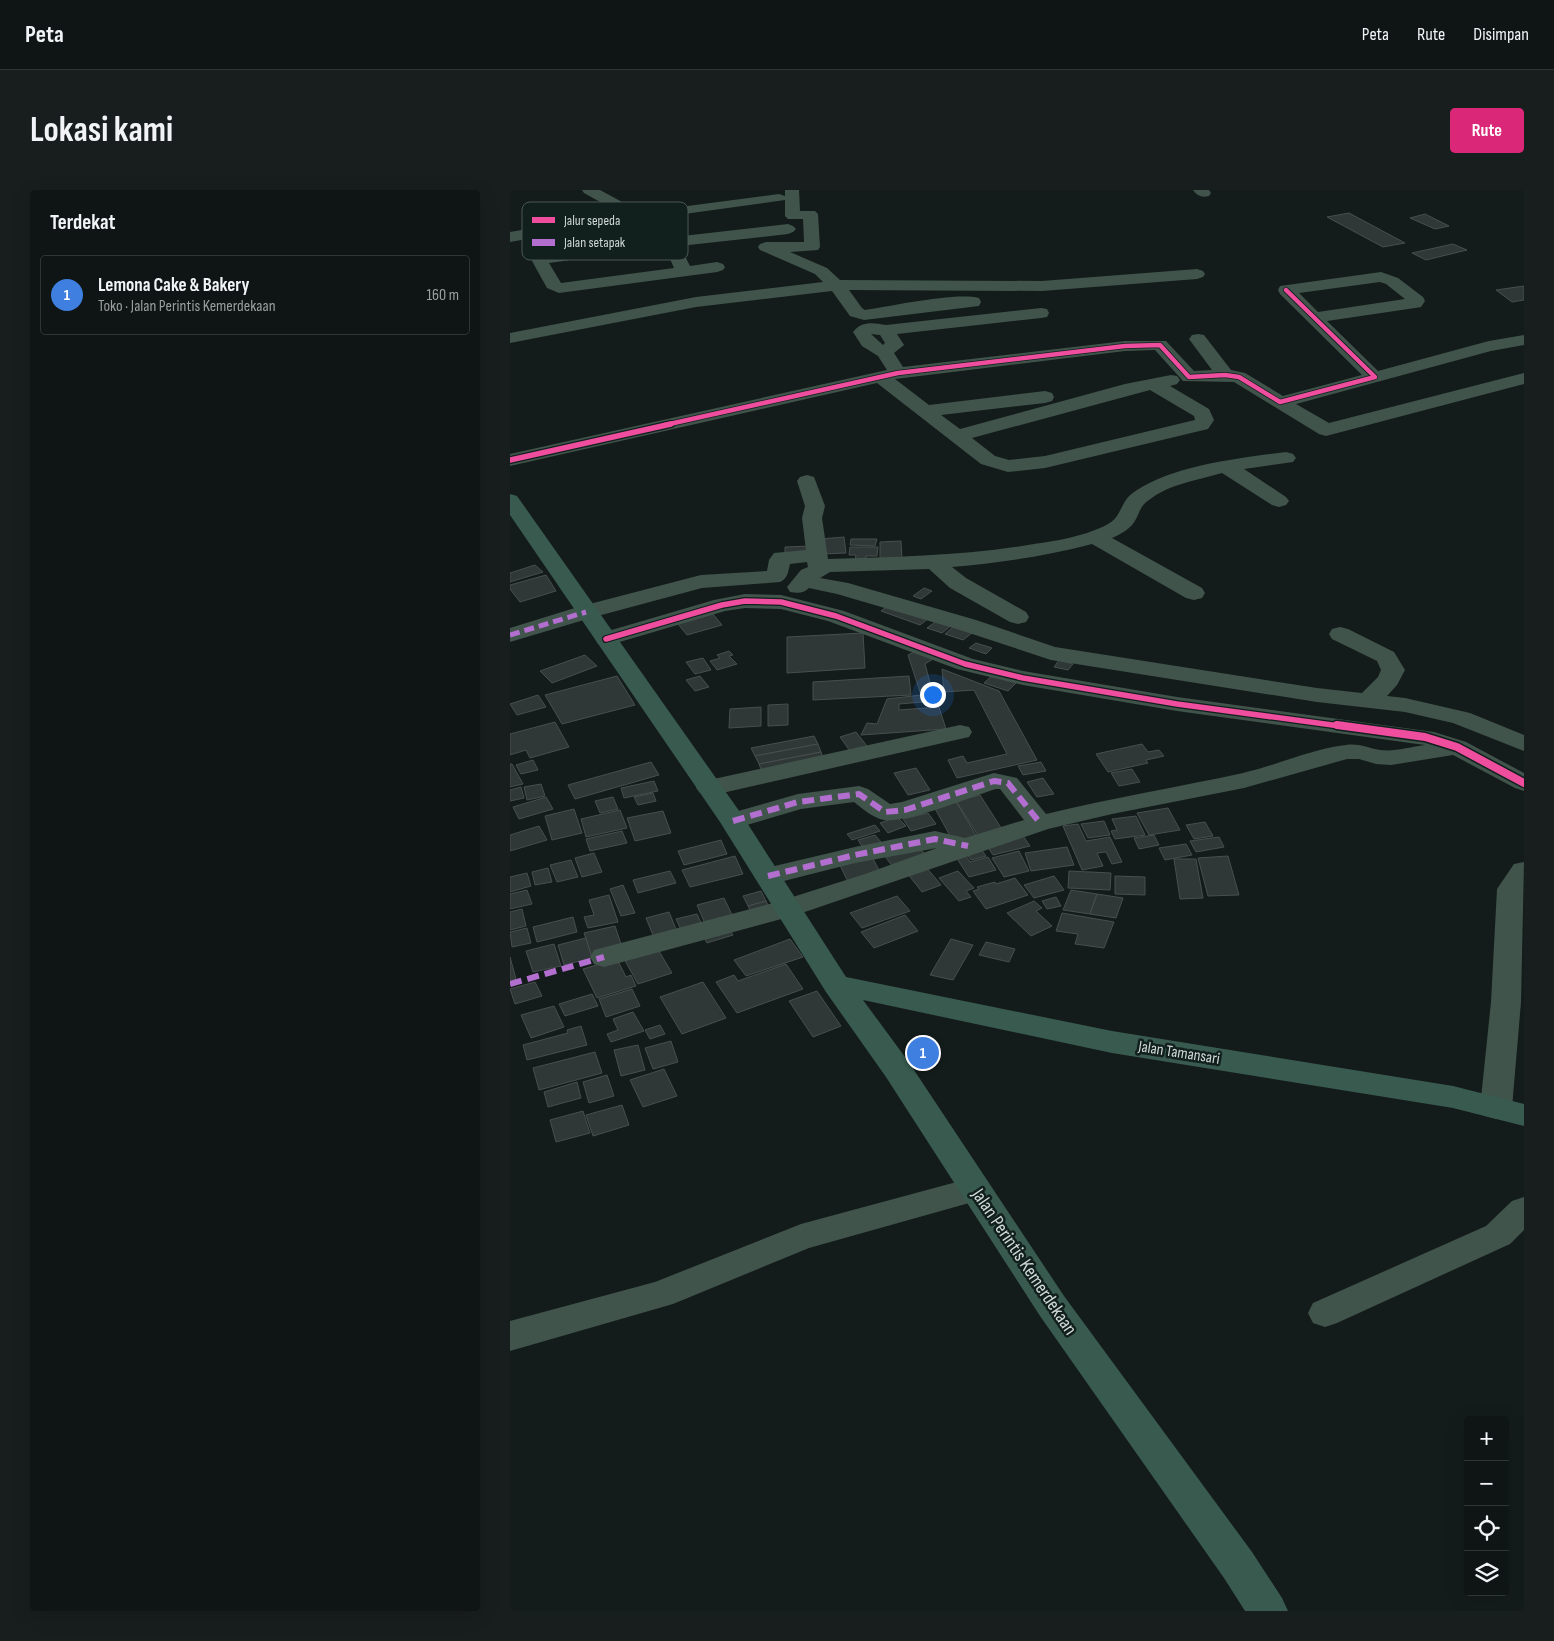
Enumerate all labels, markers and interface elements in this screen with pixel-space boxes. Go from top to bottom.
text: Peta [25,20,64,49]
text: Peta [1362,24,1389,45]
text: Rute [1417,24,1445,45]
text: Disimpan [1473,24,1529,45]
button: Rute [1450,108,1524,153]
text: Lokasi kami [30,109,173,152]
legend [522,202,688,260]
text: Terdekat [50,210,116,235]
text: Jalur sepeda [563,212,620,229]
text: Jalan setapak [563,234,626,251]
text: Lemona Cake & Bakery [98,274,249,297]
text: 1 [64,286,70,305]
text: 160 m [426,286,459,305]
text: Toko · Jalan Perintis Kemerdekaan [98,297,276,316]
your location [920,682,946,708]
pin: 1 [907,1034,939,1072]
street label: Jalan Tamansari [1136,1037,1221,1069]
street label: Jalan Perintis Kemerdekaan [966,1184,1082,1340]
map controls [1464,1416,1509,1596]
button: + [1464,1416,1509,1461]
button: − [1464,1461,1509,1506]
button: locate [1464,1506,1509,1551]
button: layers [1464,1551,1509,1596]

